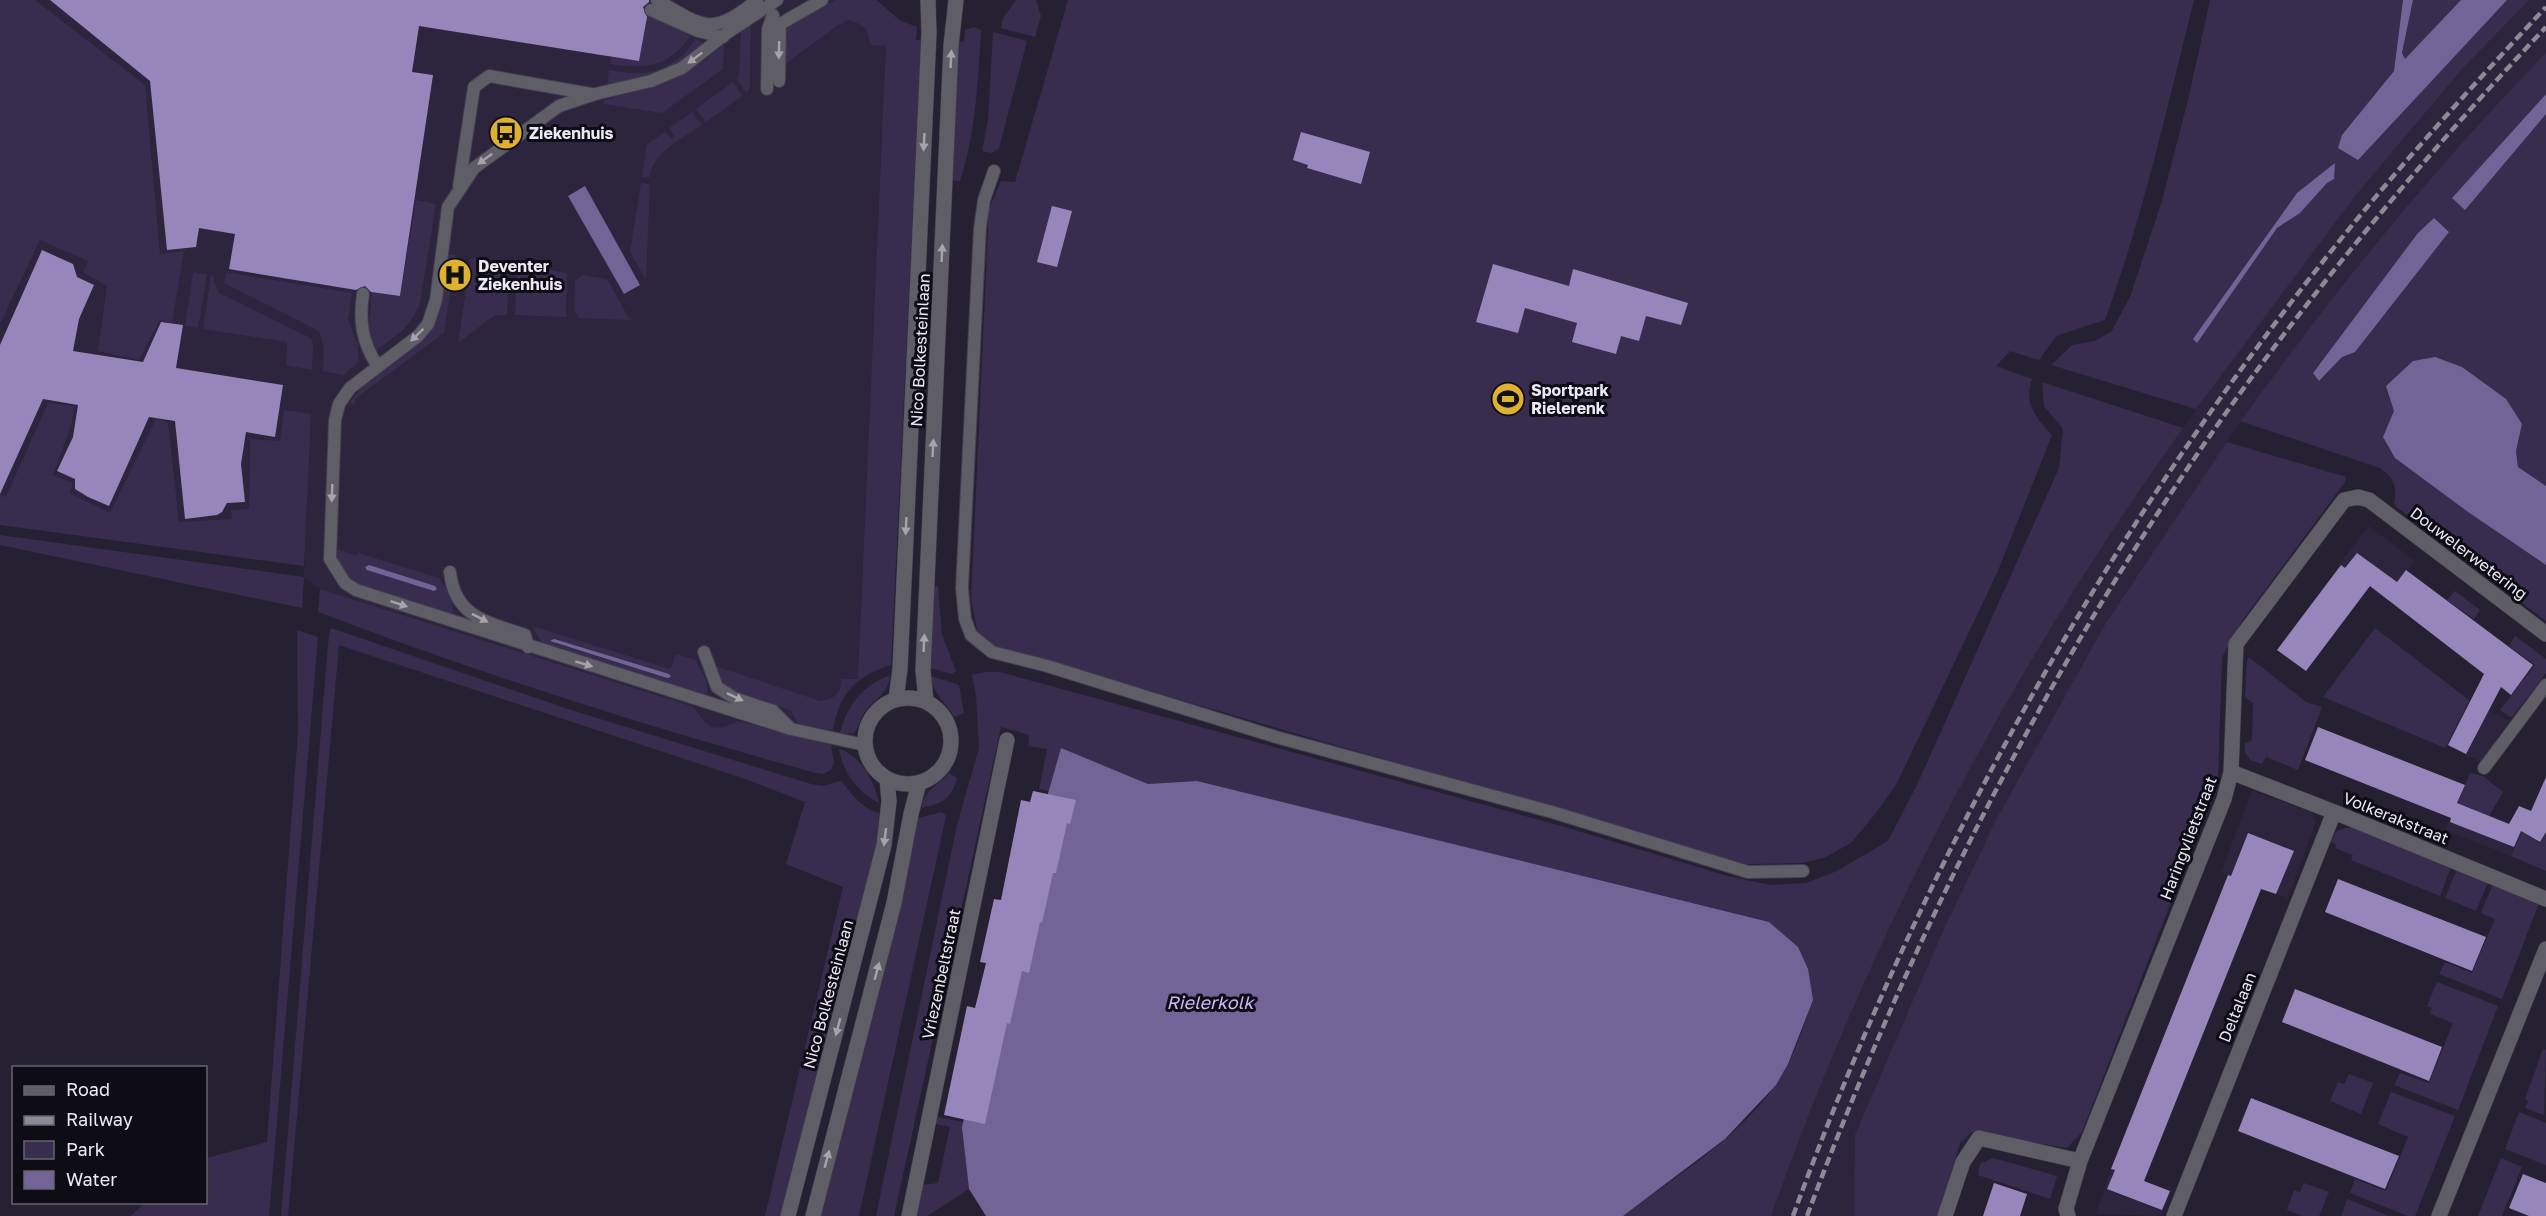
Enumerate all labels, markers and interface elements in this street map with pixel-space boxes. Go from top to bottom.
one-way arrow [775,40,784,59]
one-way arrow [946,49,955,68]
one-way arrow [688,52,704,64]
bus stop icon: Ziekenhuis [488,115,524,151]
place label: Ziekenhuis [529,123,614,143]
one-way arrow [920,133,929,152]
one-way arrow [477,153,492,165]
one-way arrow [938,244,947,263]
place label: Deventer Ziekenhuis [478,256,563,294]
hospital icon: Deventer Ziekenhuis [437,257,473,293]
street label: Nico Bolkesteinlaan [906,273,934,427]
one-way arrow [411,327,425,341]
place label: Sportpark Rielerenk [1531,380,1609,418]
sports icon: Sportpark Rielerenk [1490,381,1526,417]
one-way arrow [929,439,938,458]
one-way arrow [327,483,337,502]
street label: Douwelerwetering [2407,502,2531,604]
one-way arrow [902,516,911,535]
one-way arrow [390,600,408,609]
one-way arrow [471,613,488,622]
one-way arrow [920,633,929,652]
one-way arrow [575,660,593,669]
one-way arrow [726,692,744,702]
street label: Haringvlietstraat [2155,773,2221,903]
street label: Volkerakstraat [2340,788,2452,848]
one-way arrow [880,828,890,847]
street label: Vriezenbeltstraat [917,907,965,1041]
street label: Nico Bolkesteinlaan [798,917,858,1071]
one-way arrow [872,962,882,980]
street label: Deltalaan [2214,969,2260,1045]
water label: Rielerkolk [1166,991,1255,1013]
one-way arrow [832,1017,842,1036]
legend [12,1066,207,1204]
text: Road [66,1078,110,1100]
text: Railway [66,1108,133,1130]
text: Park [66,1138,105,1160]
one-way arrow [823,1150,832,1168]
text: Water [66,1168,117,1190]

